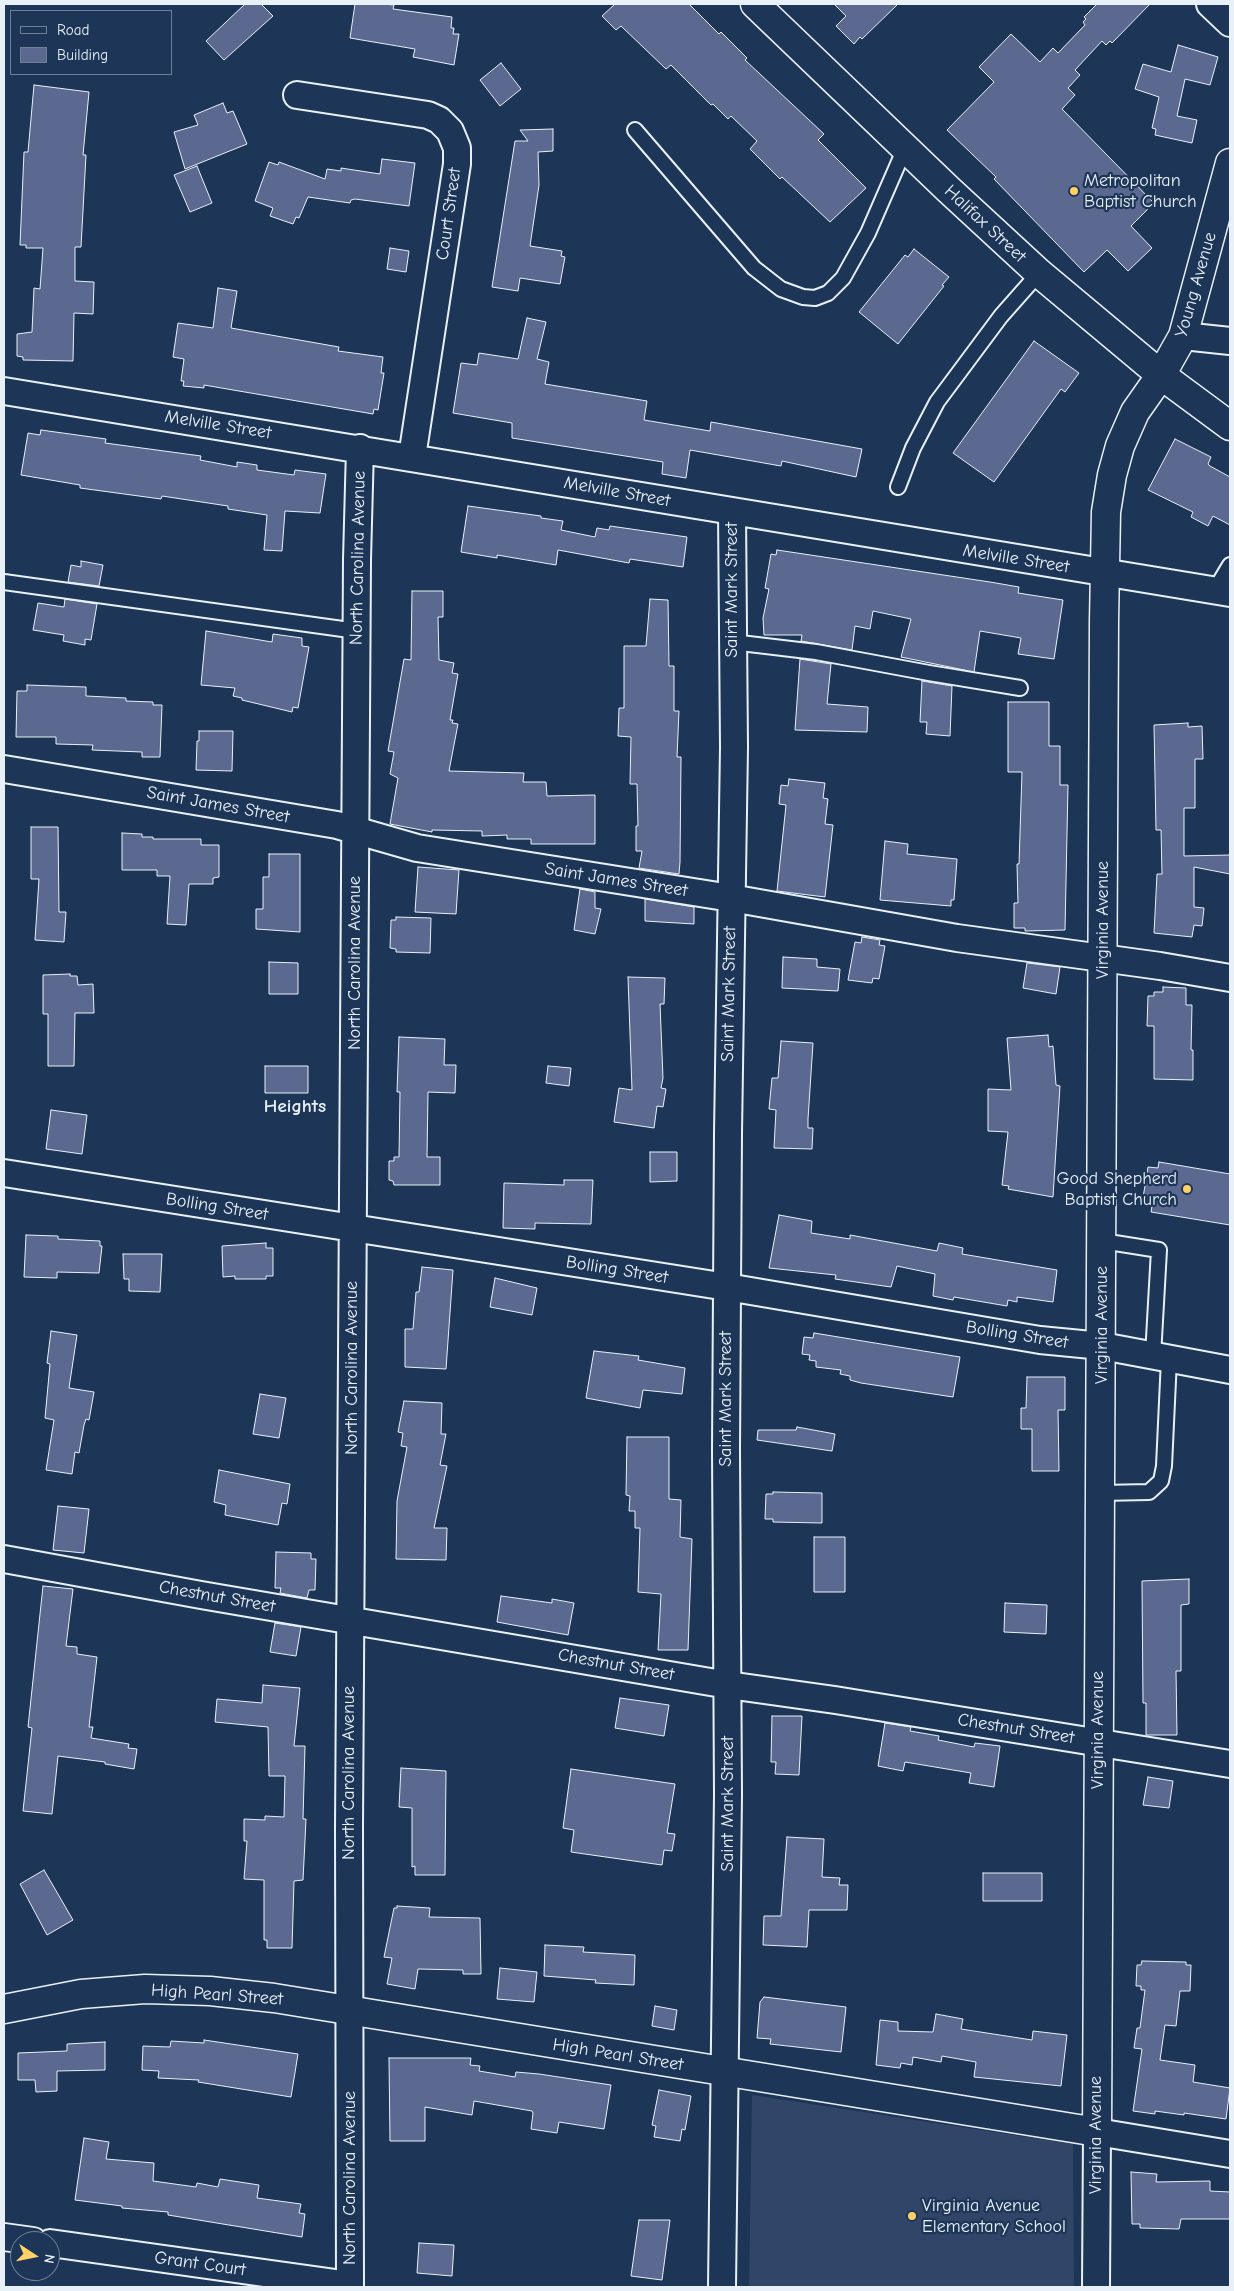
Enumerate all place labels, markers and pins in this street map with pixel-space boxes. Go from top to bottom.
place label: Metropolitan Baptist Church [1084,170,1197,212]
marker: Metropolitan Baptist Church [1068,185,1080,197]
place label: Good Shepherd Baptist Church [1057,1168,1177,1210]
marker: Good Shepherd Baptist Church [1181,1183,1193,1195]
place label: Virginia Avenue Elementary School [922,2195,1066,2238]
marker: Virginia Avenue Elementary School [906,2210,918,2222]

